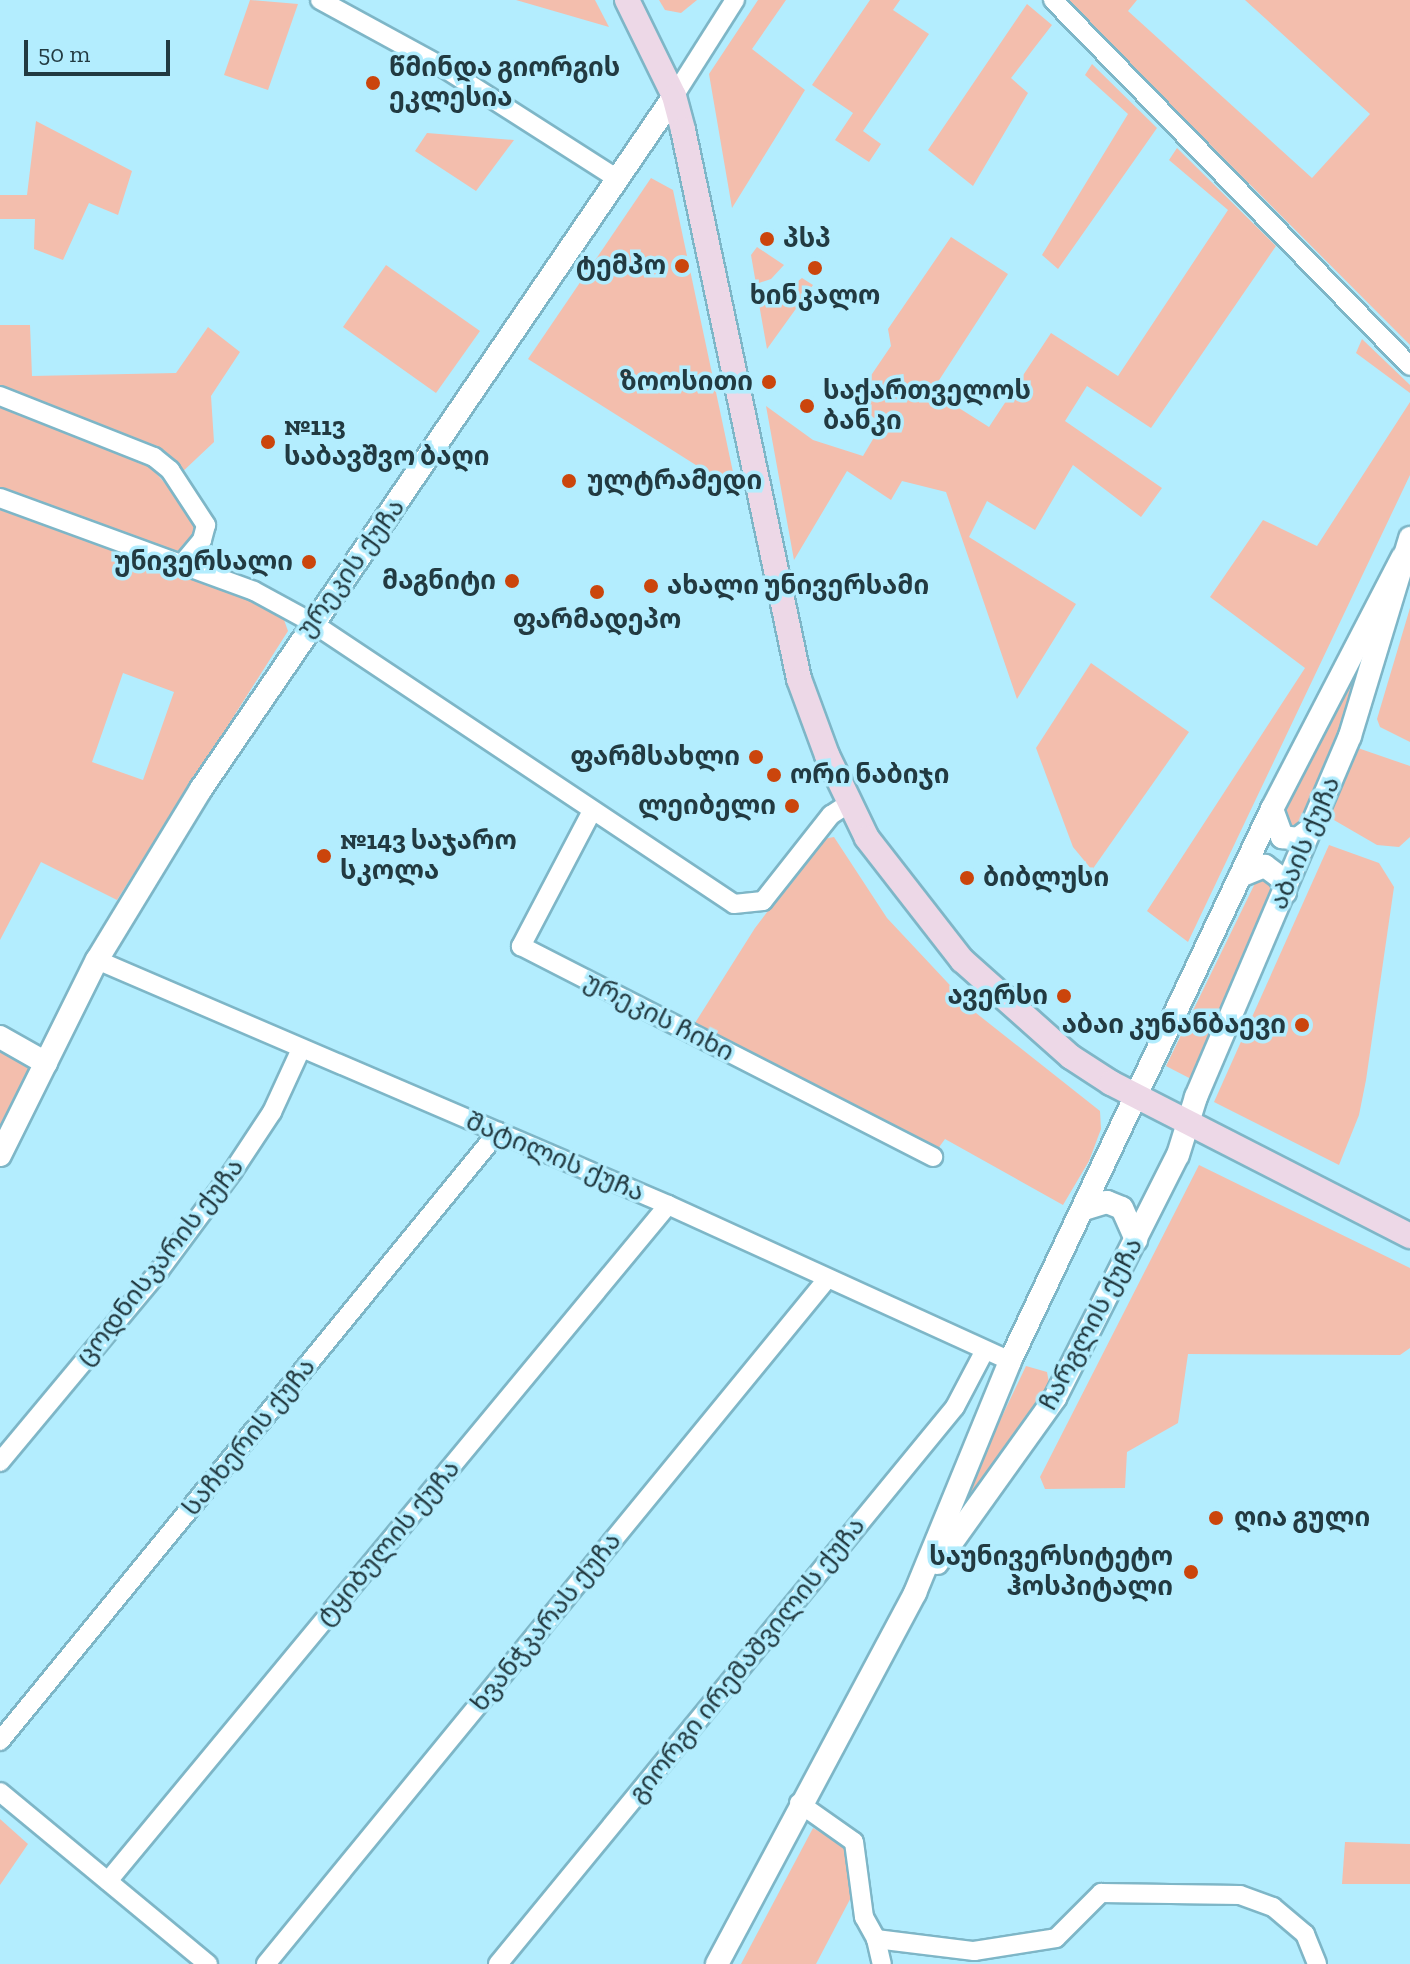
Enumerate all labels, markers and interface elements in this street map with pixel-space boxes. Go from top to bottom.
scale bar [28,24,174,74]
text: 50 m [38,39,90,68]
place label: წმინდა გიორგის ეკლესია [389,52,620,114]
marker: წმინდა გიორგის ეკლესია [364,74,382,92]
place label: პსპ [783,223,831,255]
marker: პსპ [758,230,776,248]
place label: ტემპო [576,250,666,282]
marker: ტემპო [673,257,691,275]
marker: ხინკალო [806,259,824,277]
place label: ხინკალო [750,280,880,312]
place label: ზოოსითი [620,366,753,398]
marker: ზოოსითი [760,373,778,391]
place label: საქართველოს ბანკი [823,375,1031,436]
marker: საქართველოს ბანკი [798,397,816,415]
place label: №113 საბავშვო ბაღი [284,411,490,472]
marker: №113 საბავშვო ბაღი [259,433,277,451]
place label: ულტრამედი [587,465,762,497]
marker: ულტრამედი [558,470,580,492]
street label: ურეკის ქუჩა [290,493,412,643]
place label: უნივერსალი [114,546,293,578]
marker: უნივერსალი [300,553,318,571]
place label: მაგნიტი [382,565,496,597]
place label: ახალი უნივერსამი [667,570,929,602]
marker: მაგნიტი [503,572,521,590]
marker: ახალი უნივერსამი [642,577,660,595]
marker: ფარმადეპო [588,583,606,601]
place label: ფარმადეპო [513,604,681,636]
place label: ფარმსახლი [570,741,740,773]
marker: ფარმსახლი [747,748,765,766]
place label: ორი ნაბიჯი [790,759,949,791]
marker: ორი ნაბიჯი [765,766,783,784]
street label: აბაის ქუჩა [1263,772,1347,914]
place label: ლეიბელი [638,790,776,822]
marker: ლეიბელი [783,797,801,815]
place label: №143 საჯარო სკოლა [340,825,517,886]
marker: №143 საჯარო სკოლა [315,847,333,865]
place label: ბიბლუსი [983,862,1109,894]
marker: ბიბლუსი [958,869,976,887]
street label: ურეკის ჩიხი [579,966,739,1068]
place label: ავერსი [947,980,1048,1012]
marker: ავერსი [1055,987,1073,1005]
place label: აბაი კუნანბაევი [1062,1009,1286,1041]
marker: აბაი კუნანბაევი [1293,1016,1311,1034]
street label: შატილის ქუჩა [461,1105,649,1209]
street label: ცოდნისკარის ქუჩა [69,1152,251,1372]
street label: ჩარგლის ქუჩა [1032,1233,1150,1415]
street label: საჩხერის ქუჩა [176,1352,322,1522]
street label: ტყიბულის ქუჩა [309,1454,467,1632]
place label: ღია გული [1234,1502,1370,1534]
marker: ღია გული [1205,1507,1227,1529]
street label: გიორგი ირემაშვილის ქუჩა [622,1511,872,1809]
street label: ხვანჭკარას ქუჩა [464,1526,628,1718]
place label: საუნივერსიტეტო ჰოსპიტალი [929,1541,1173,1602]
marker: საუნივერსიტეტო ჰოსპიტალი [1180,1561,1202,1583]

